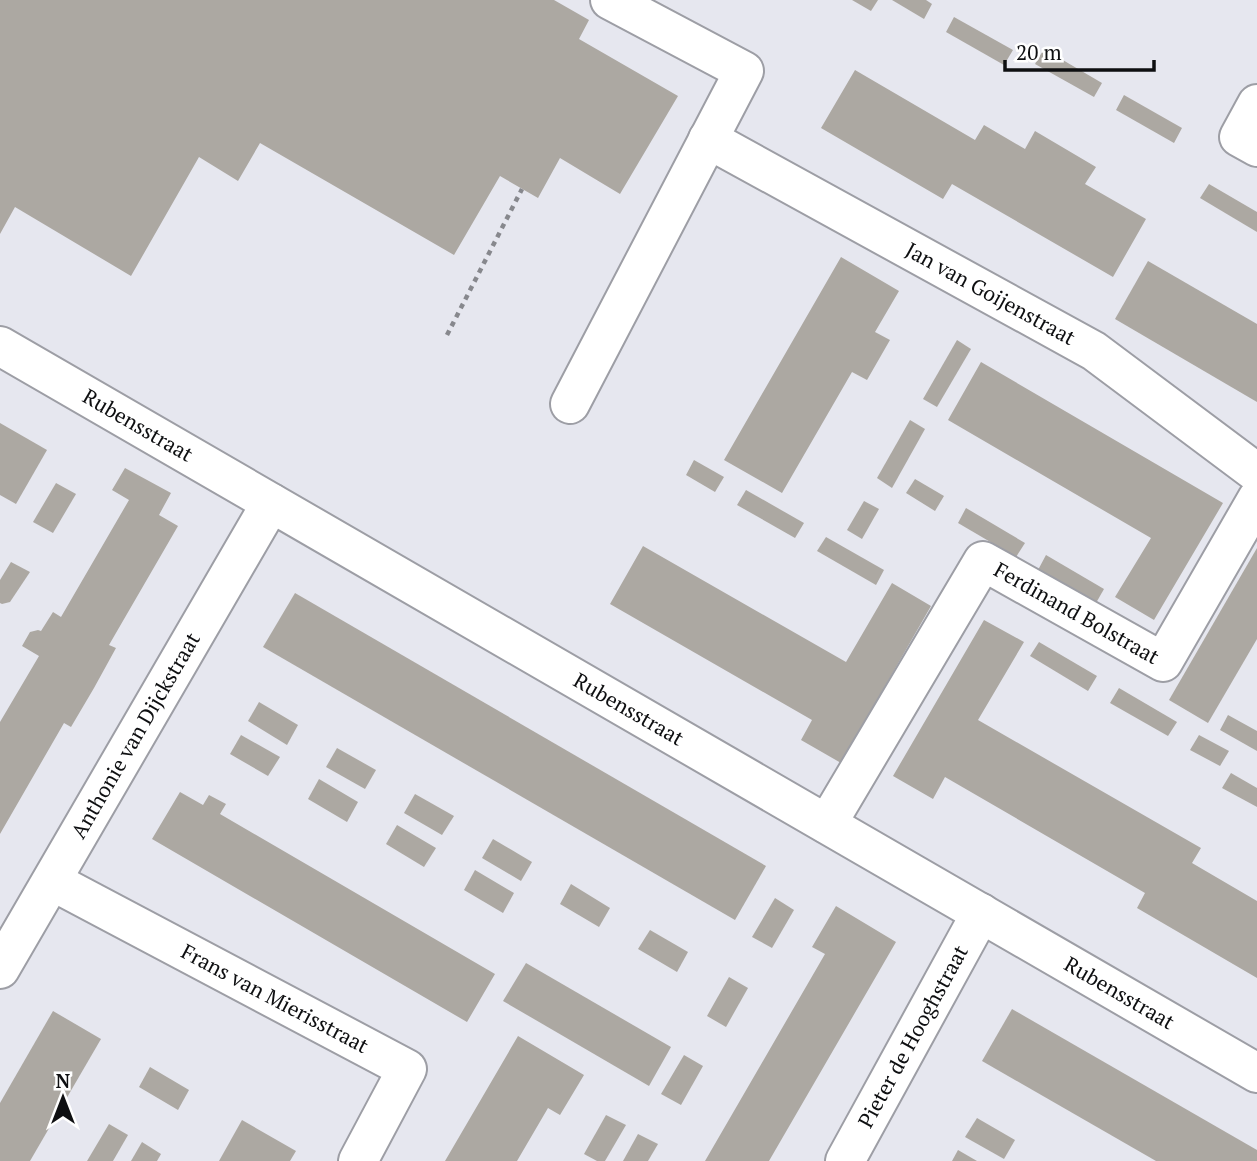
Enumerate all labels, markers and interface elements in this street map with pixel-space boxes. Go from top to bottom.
scale bar [1005,28,1154,72]
text: 20 m [1016,38,1062,66]
street label: Jan van Goijenstraat [901,235,1081,351]
street label: Rubensstraat [78,382,199,468]
street label: Ferdinand Bolstraat [989,555,1165,670]
street label: Anthonie van Dijckstraat [64,627,206,843]
street label: Rubensstraat [569,666,689,752]
street label: Frans van Mierisstraat [177,937,374,1059]
street label: Pieter de Hooghstraat [851,940,974,1132]
street label: Rubensstraat [1060,950,1180,1036]
north arrow [28,1063,98,1133]
text: N [56,1068,71,1093]

